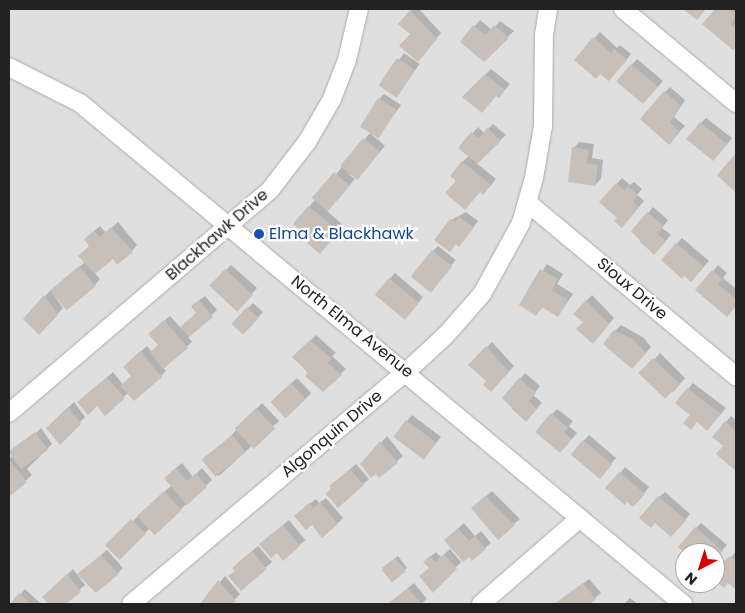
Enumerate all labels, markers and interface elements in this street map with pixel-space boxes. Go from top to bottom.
street label: Blackhawk Drive [162,185,272,285]
place label: Elma & Blackhawk [269,224,414,244]
marker: Elma & Blackhawk [253,228,265,240]
street label: Sioux Drive [593,254,671,324]
street label: North Elma Avenue [287,272,417,382]
street label: Algonquin Drive [278,386,386,482]
north arrow [675,543,725,593]
text: N [681,568,701,590]

